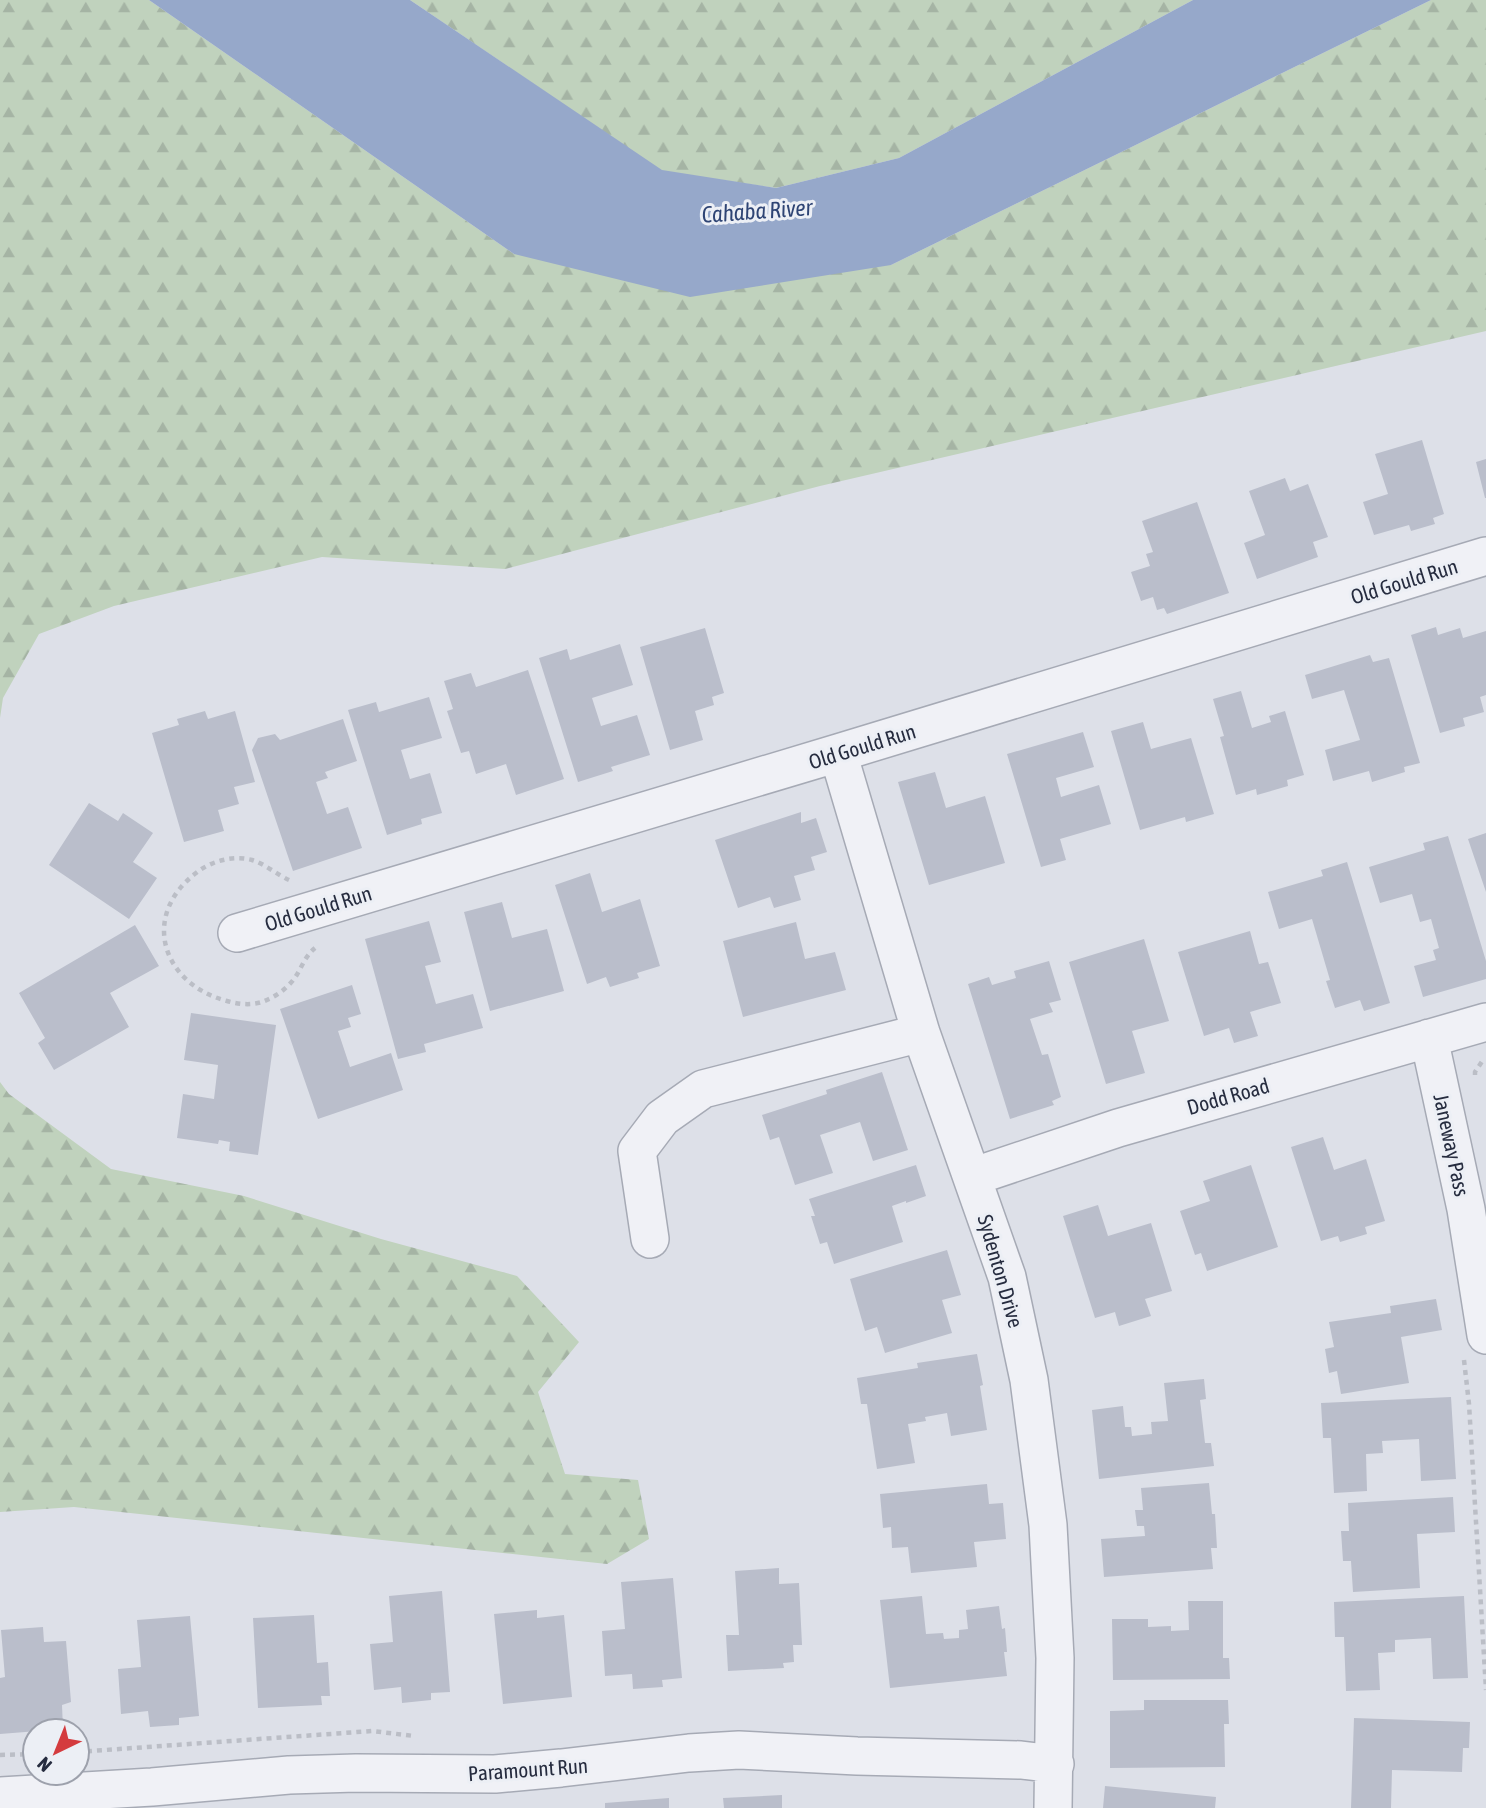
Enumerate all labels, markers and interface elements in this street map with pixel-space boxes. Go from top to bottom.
water label: Cahaba River [701,194,814,228]
street label: Old Gould Run [1348,553,1460,609]
street label: Old Gould Run [806,718,918,774]
street label: Old Gould Run [262,880,374,936]
street label: Dodd Road [1184,1073,1272,1119]
street label: Janeway Pass [1429,1092,1475,1198]
street label: Sydenton Drive [973,1212,1029,1330]
north arrow [21,1717,91,1787]
text: N [33,1753,56,1776]
street label: Paramount Run [467,1753,589,1785]

